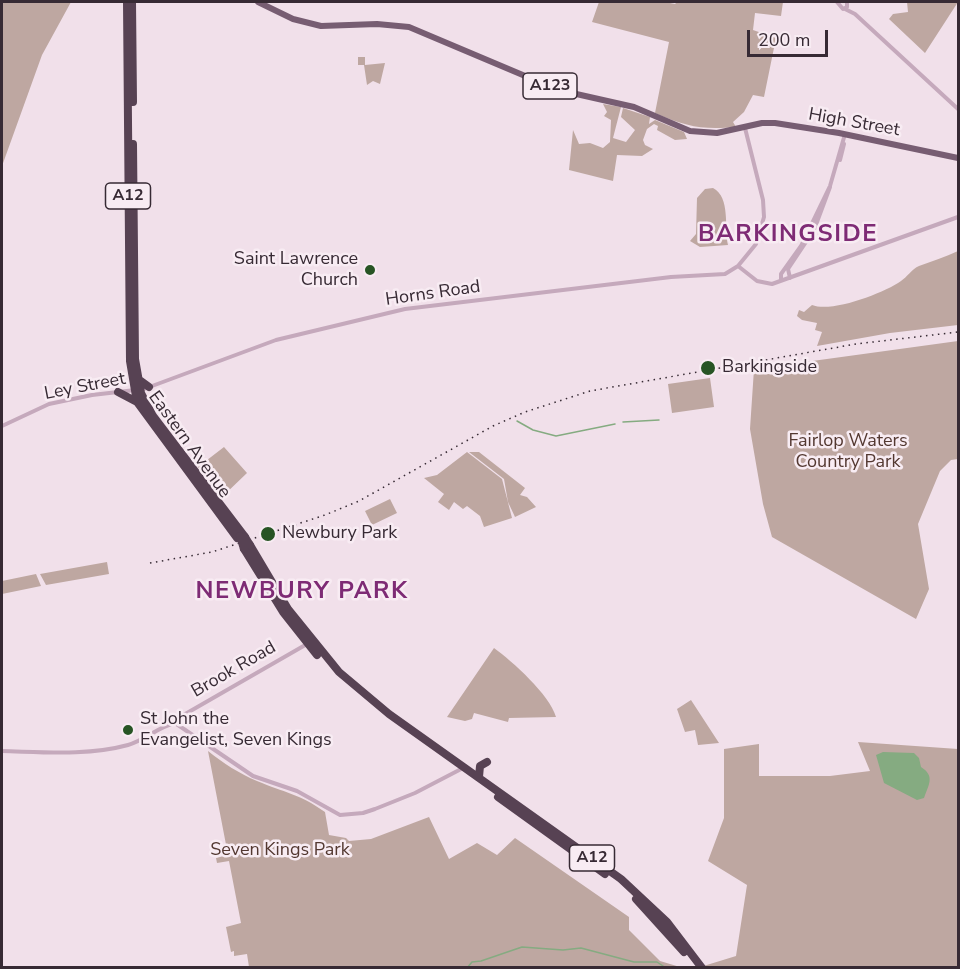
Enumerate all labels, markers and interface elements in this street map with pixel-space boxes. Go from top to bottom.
scale bar [750,18,831,56]
text: 200 m [758,28,810,52]
road number: A123 [523,73,577,99]
street label: High Street [807,104,901,142]
road number: A12 [106,183,150,209]
district label: BARKINGSIDE [698,221,878,249]
place label: Saint Lawrence Church [234,249,358,292]
marker: Saint Lawrence Church [363,263,377,277]
street label: Horns Road [384,277,482,311]
place label: Barkingside [722,357,817,379]
marker: Barkingside [699,359,717,377]
street label: Ley Street [43,369,127,405]
street label: Eastern Avenue [143,387,235,503]
park label: Fairlop Waters Country Park [788,431,908,474]
place label: Newbury Park [282,523,397,545]
marker: Newbury Park [259,525,277,543]
district label: NEWBURY PARK [196,578,408,606]
street label: Brook Road [188,637,280,703]
place label: St John the Evangelist, Seven Kings [140,709,332,752]
marker: St John the Evangelist, Seven Kings [121,723,135,737]
park label: Seven Kings Park [210,840,350,862]
road number: A12 [570,845,614,871]

